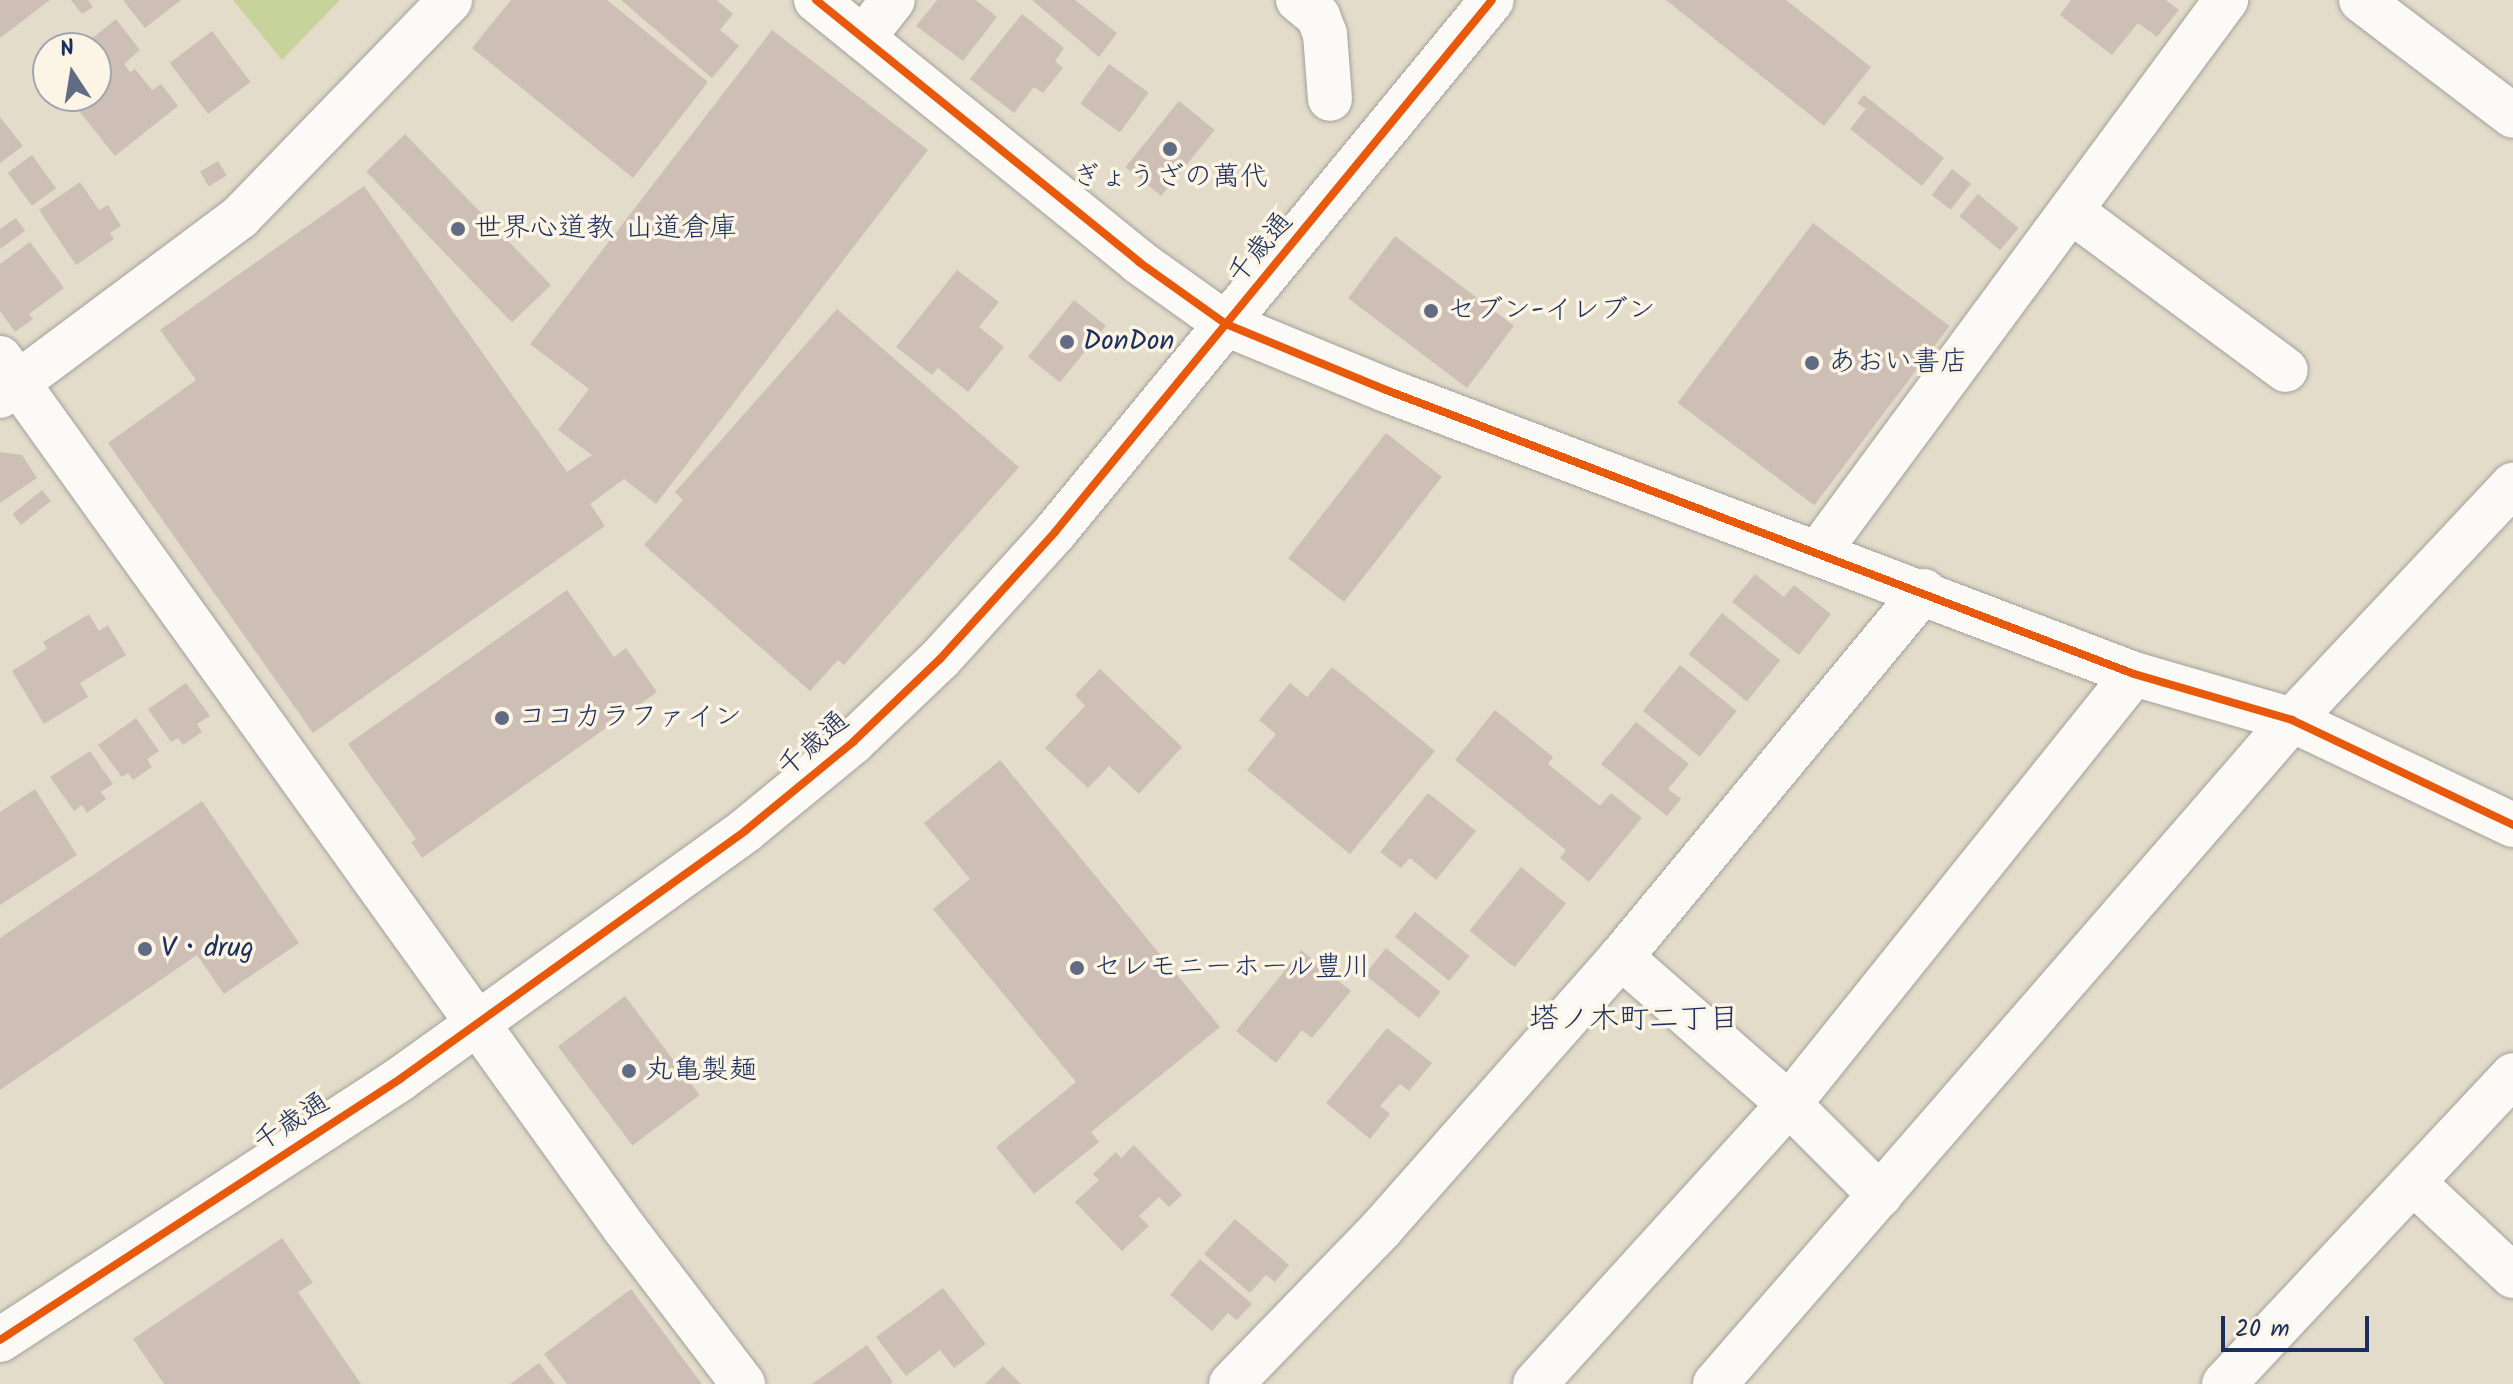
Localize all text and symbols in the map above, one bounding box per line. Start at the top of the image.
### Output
text: N [57,31,78,69]
north arrow [32,32,112,112]
marker: ぎょうざの萬代 [1161,140,1179,158]
place label: ぎょうざの萬代 [1072,161,1268,195]
street label: 千歳通 [1221,206,1301,292]
place label: 世界心道教 山道倉庫 [474,212,737,246]
marker: 世界心道教 山道倉庫 [449,220,467,238]
place label: セブン-イレブン [1447,294,1656,328]
marker: セブン-イレブン [1422,302,1440,320]
place label: DonDon [1083,325,1174,359]
marker: DonDon [1058,333,1076,351]
place label: あおい書店 [1828,346,1968,380]
marker: あおい書店 [1803,354,1821,372]
place label: ココカラファイン [518,701,742,735]
street label: 千歳通 [771,705,857,785]
marker: ココカラファイン [493,709,511,727]
place label: V・drug [161,932,254,966]
marker: V・drug [136,940,154,958]
place label: セレモニーホール豊川 [1093,951,1372,985]
marker: セレモニーホール豊川 [1068,959,1086,977]
district label: 塔ノ木町二丁目 [1529,1002,1739,1038]
place label: 丸亀製麺 [645,1054,757,1088]
marker: 丸亀製麺 [620,1062,638,1080]
street label: 千歳通 [248,1086,336,1160]
scale bar [2225,1300,2373,1350]
text: 20 m [2235,1310,2290,1349]

